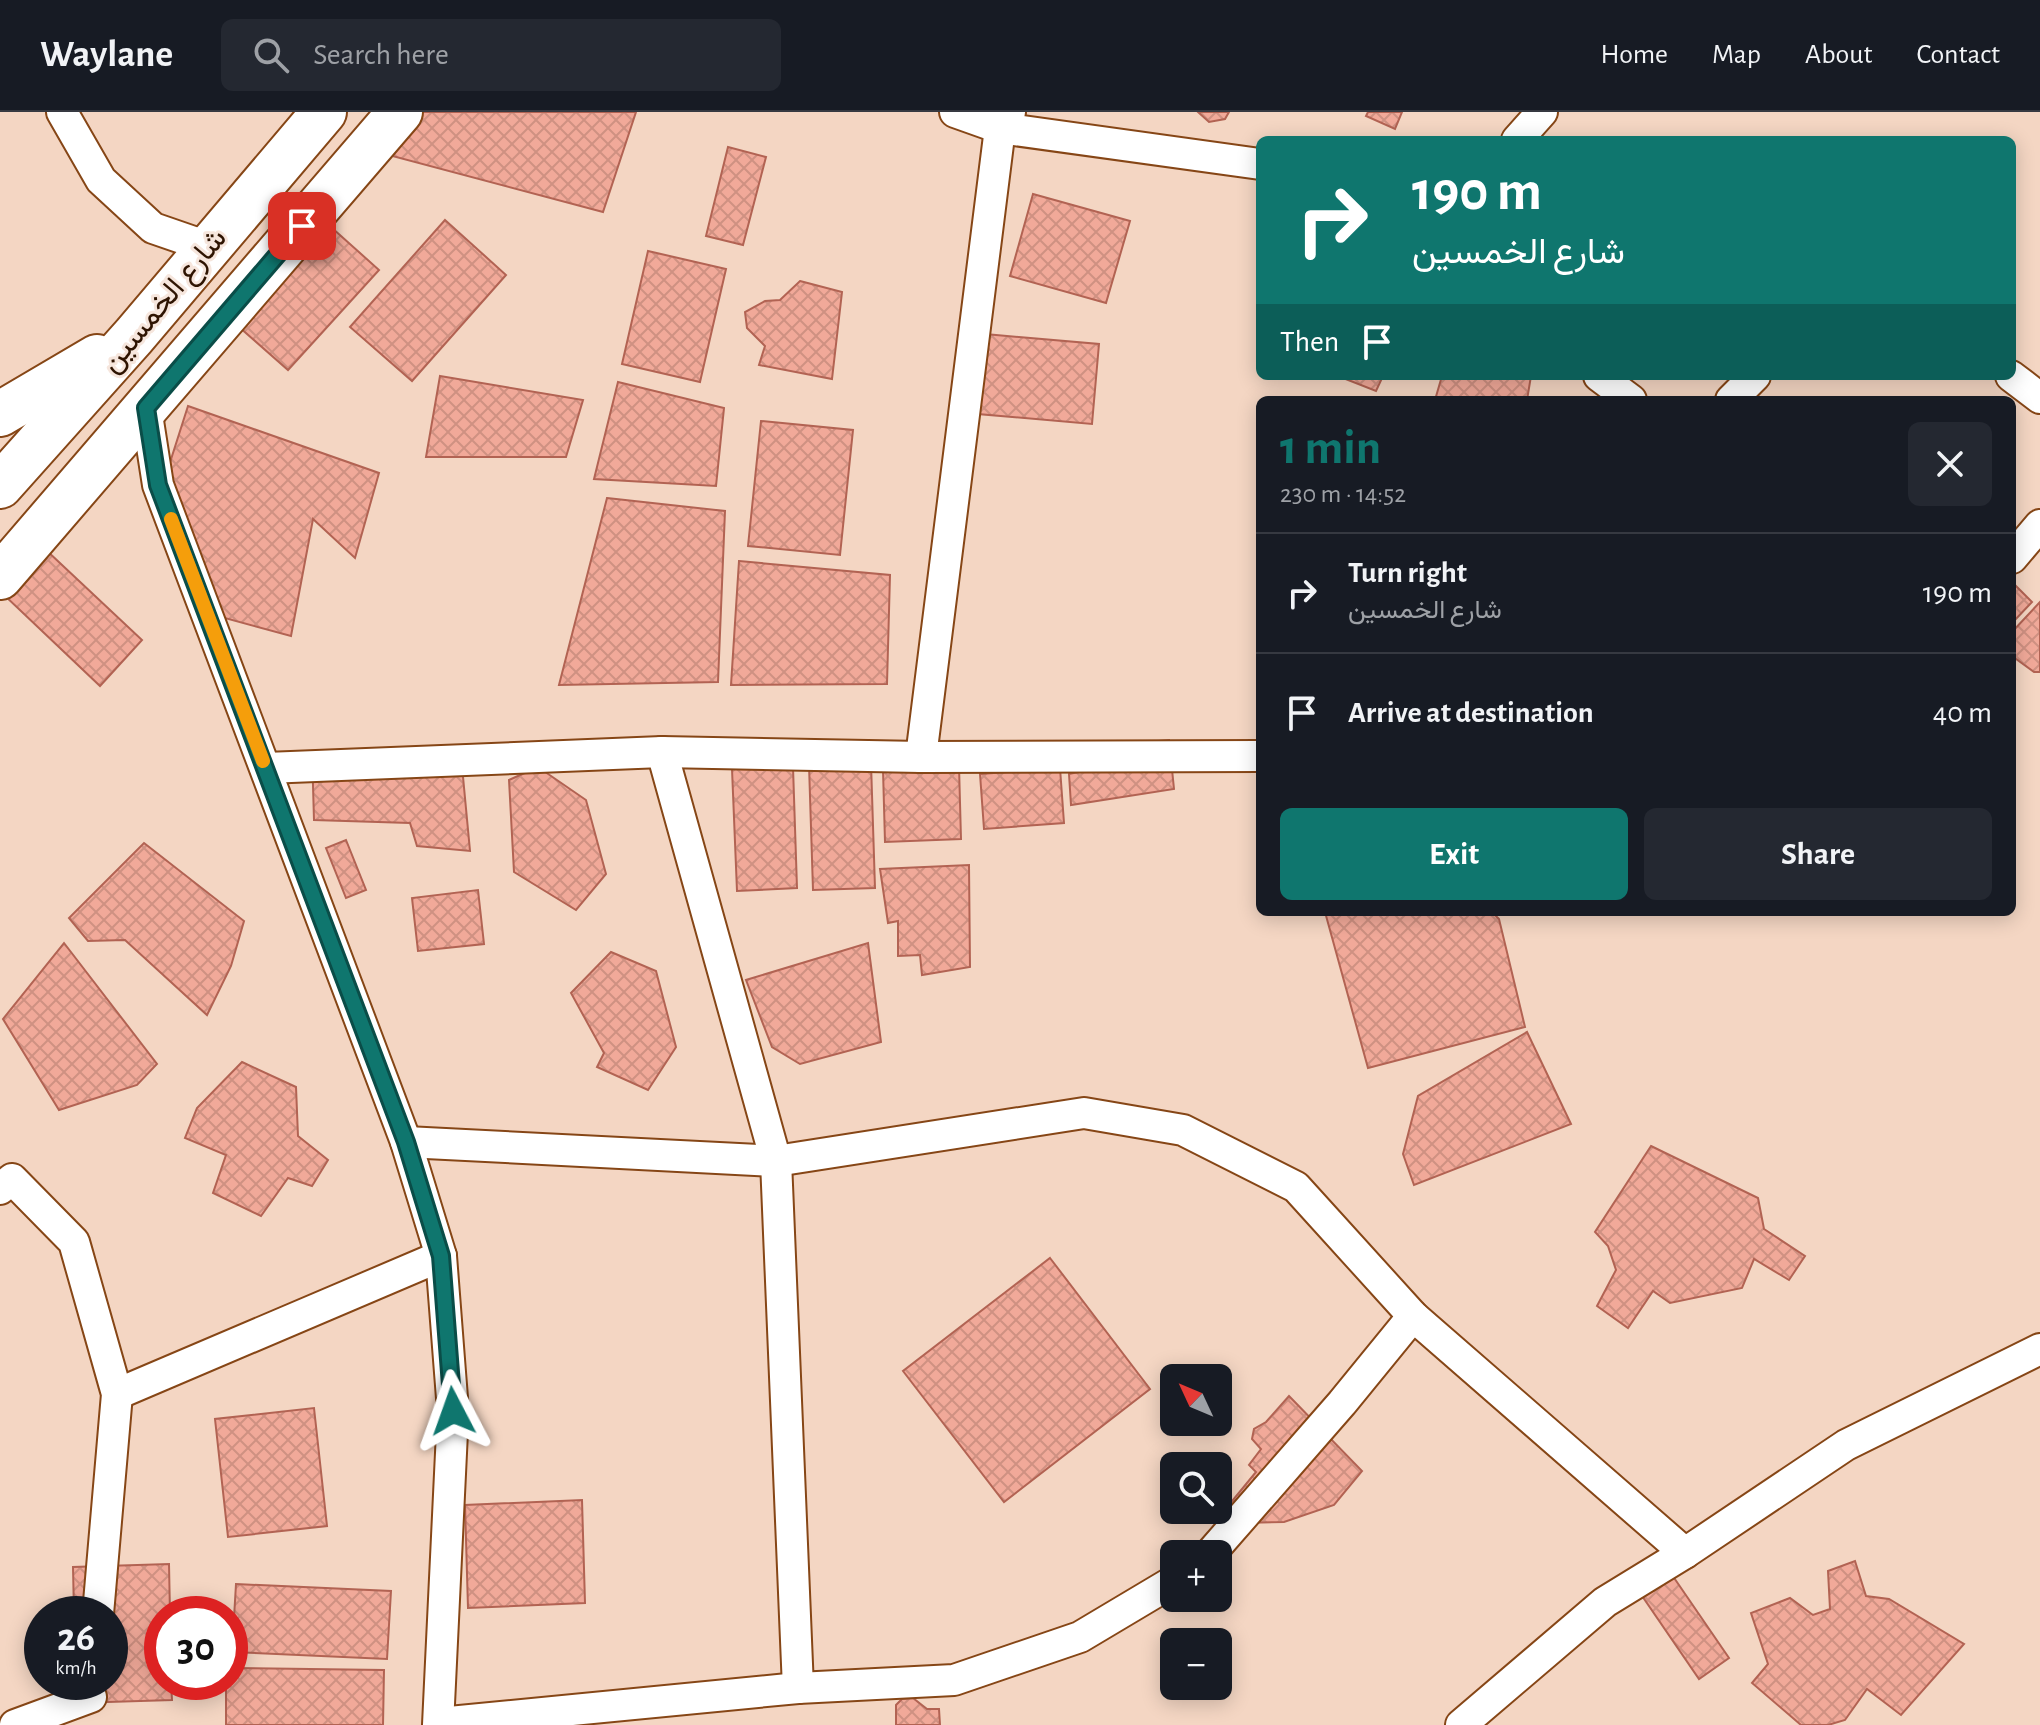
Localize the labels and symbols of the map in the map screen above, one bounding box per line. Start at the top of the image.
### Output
pin [268,192,336,260]
street label: شارع الخمسين [95,223,235,381]
north arrow [1160,1364,1232,1436]
position arrow [411,1369,495,1453]
speed limit sign: 30 [144,1596,248,1700]

